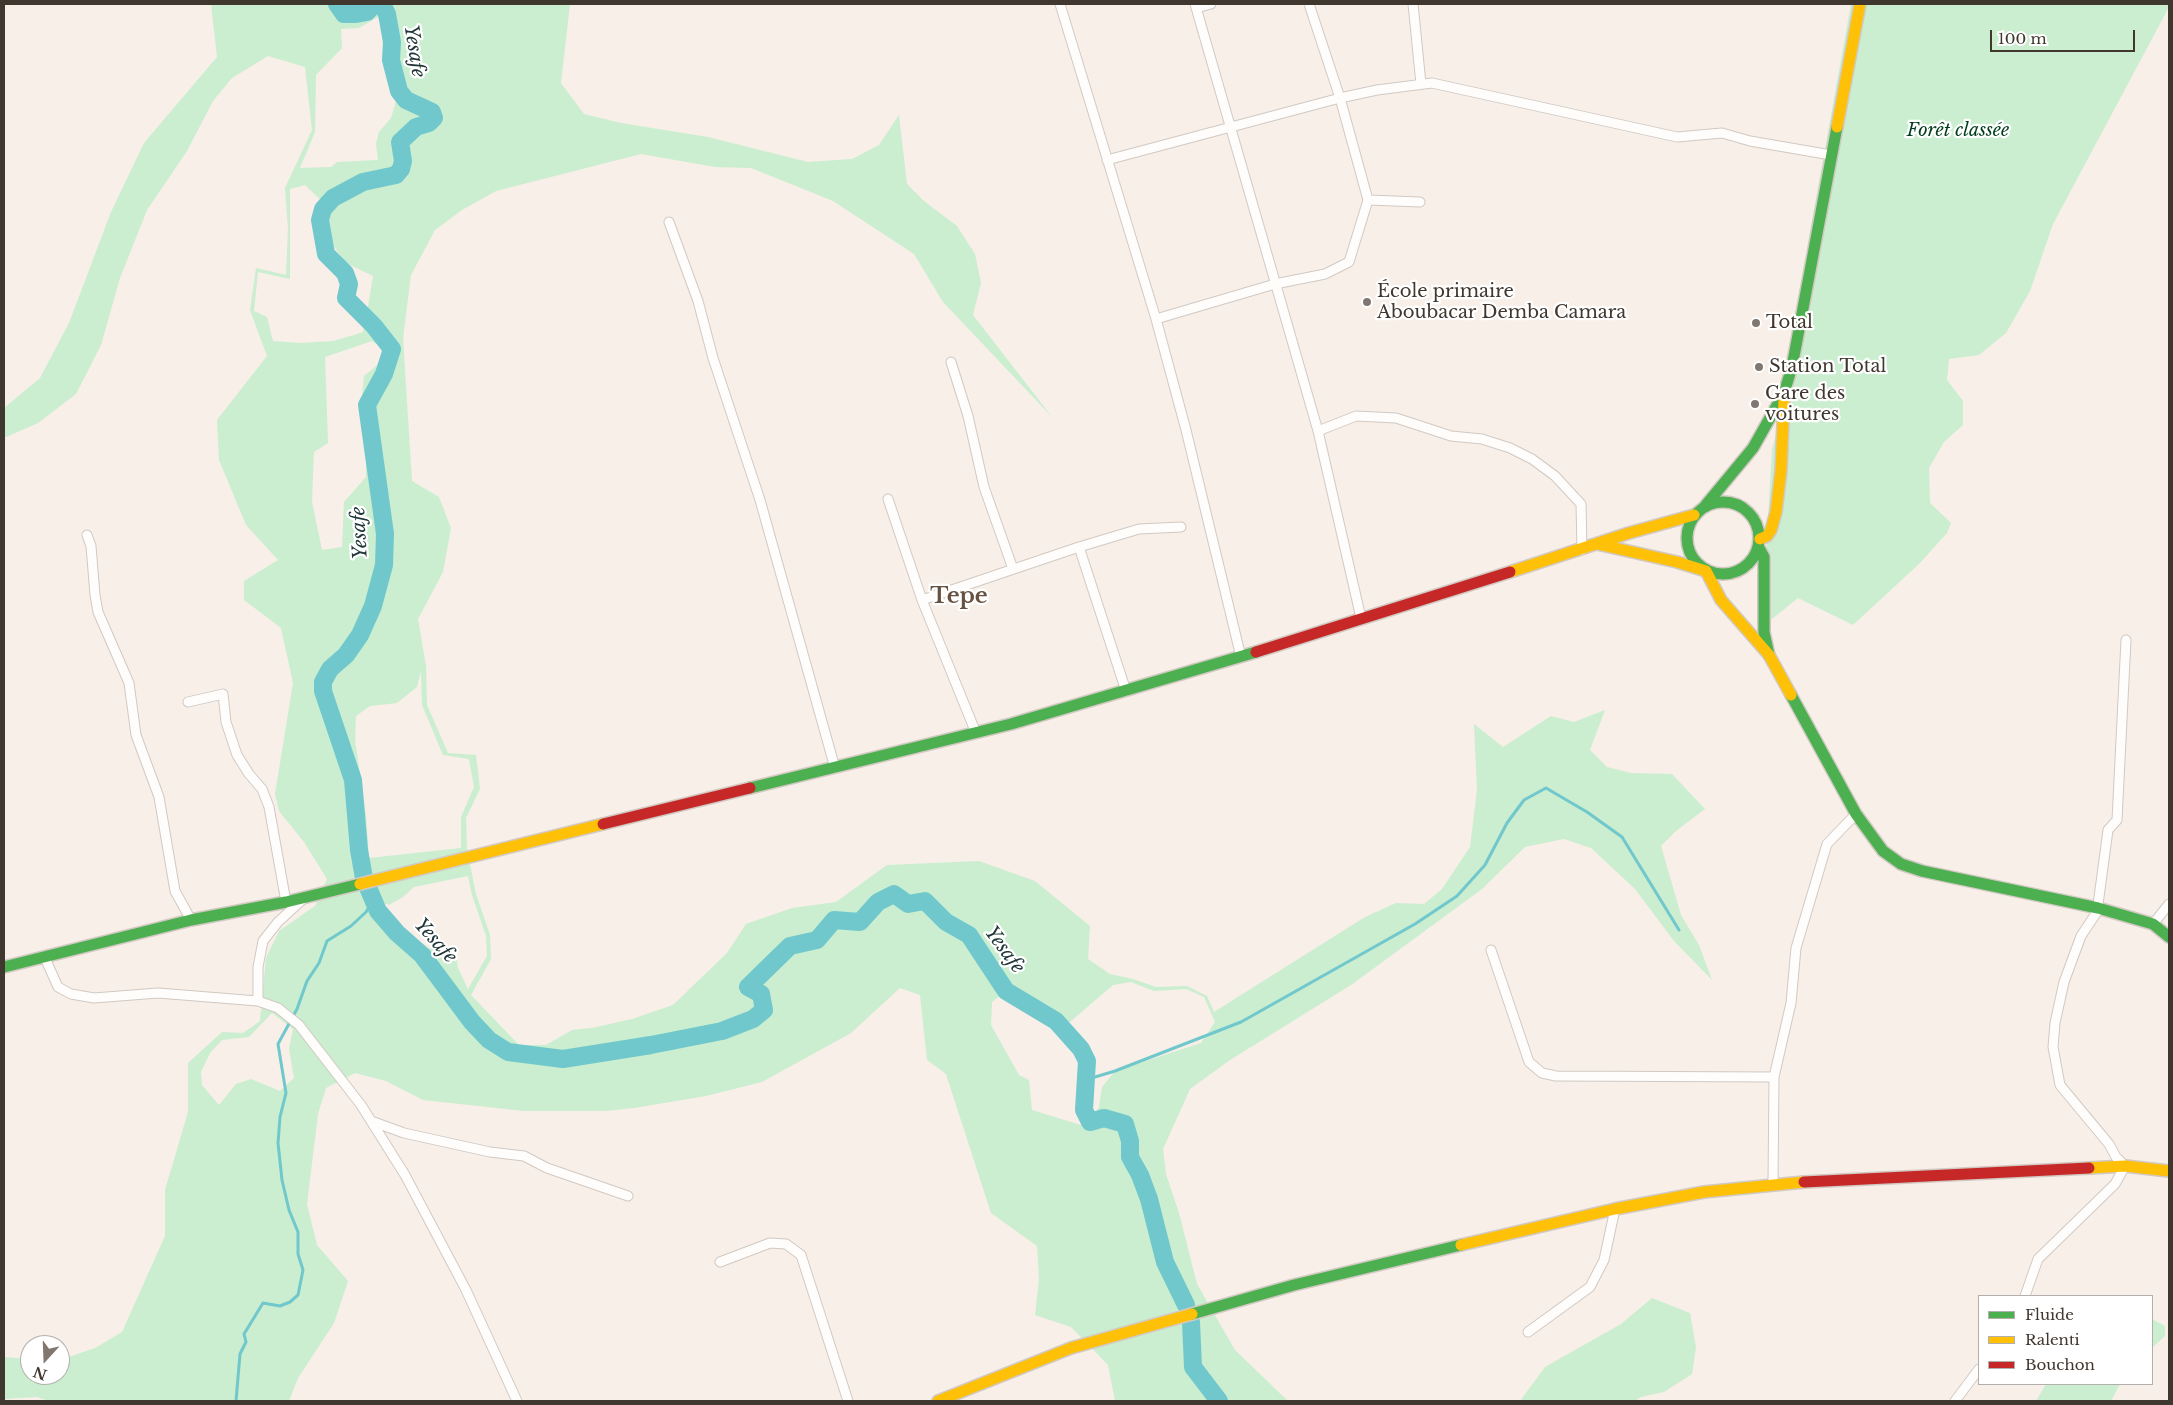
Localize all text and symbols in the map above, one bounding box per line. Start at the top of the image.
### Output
scale bar [1993,20,2138,52]
water label: Yesafe [399,23,429,79]
text: 100 m [1998,29,2047,48]
park label: Forêt classée [1907,120,2009,142]
place label: École primaire Aboubacar Demba Camara [1377,281,1626,324]
marker: École primaire Aboubacar Demba Camara [1361,296,1373,308]
place label: Total [1766,312,1813,334]
marker: Total [1750,317,1762,329]
place label: Station Total [1769,356,1886,378]
marker: Station Total [1753,361,1765,373]
place label: Gare des voitures [1765,383,1845,426]
marker: Gare des voitures [1749,398,1761,410]
water label: Yesafe [347,506,373,560]
district label: Tepe [930,584,988,610]
water label: Yesafe [409,914,461,968]
water label: Yesafe [979,922,1029,978]
legend [1978,1295,2153,1385]
text: Fluide [2025,1305,2074,1324]
text: Ralenti [2025,1330,2080,1349]
north arrow [20,1335,70,1385]
text: Bouchon [2025,1355,2095,1374]
text: N [31,1362,49,1384]

